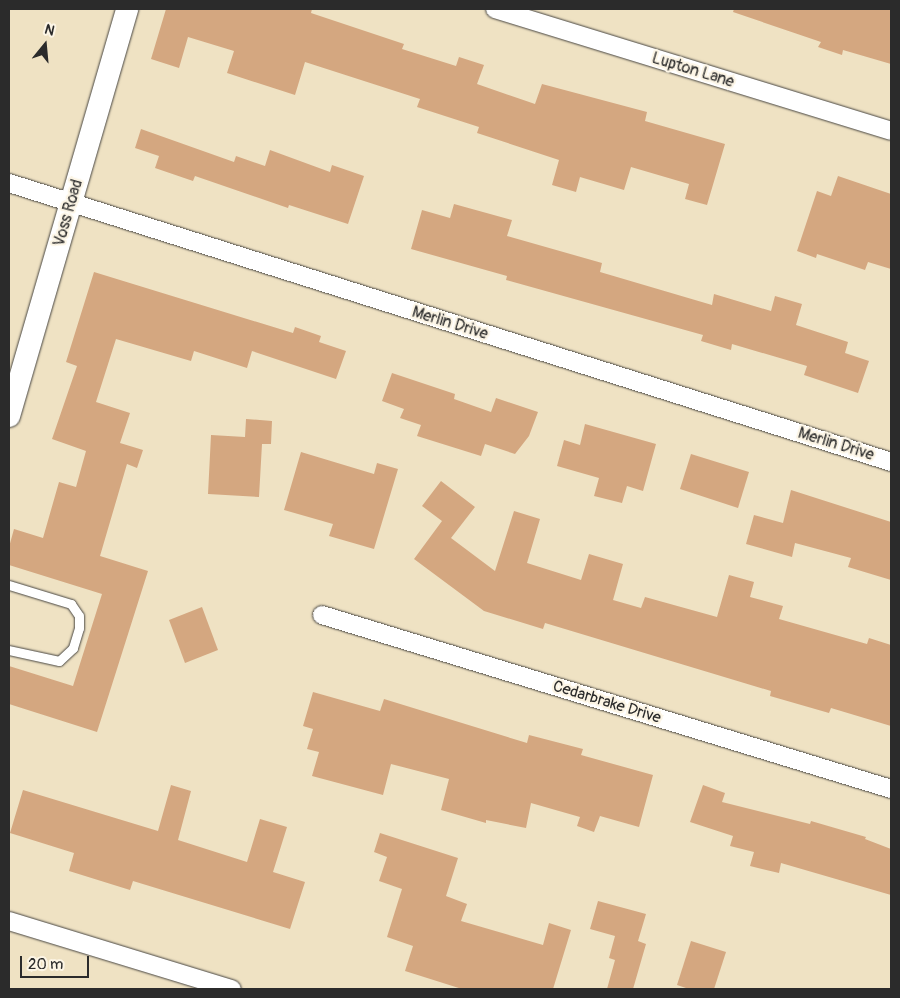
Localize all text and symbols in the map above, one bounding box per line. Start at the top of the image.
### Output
north arrow [20,20,70,70]
text: N [43,21,57,40]
street label: Lupton Lane [650,48,736,92]
street label: Voss Road [49,177,87,249]
street label: Merlin Drive [410,302,490,344]
street label: Merlin Drive [796,423,876,465]
street label: Cedarbrake Drive [551,676,663,728]
scale bar [22,946,91,978]
text: 20 m [28,955,63,974]

